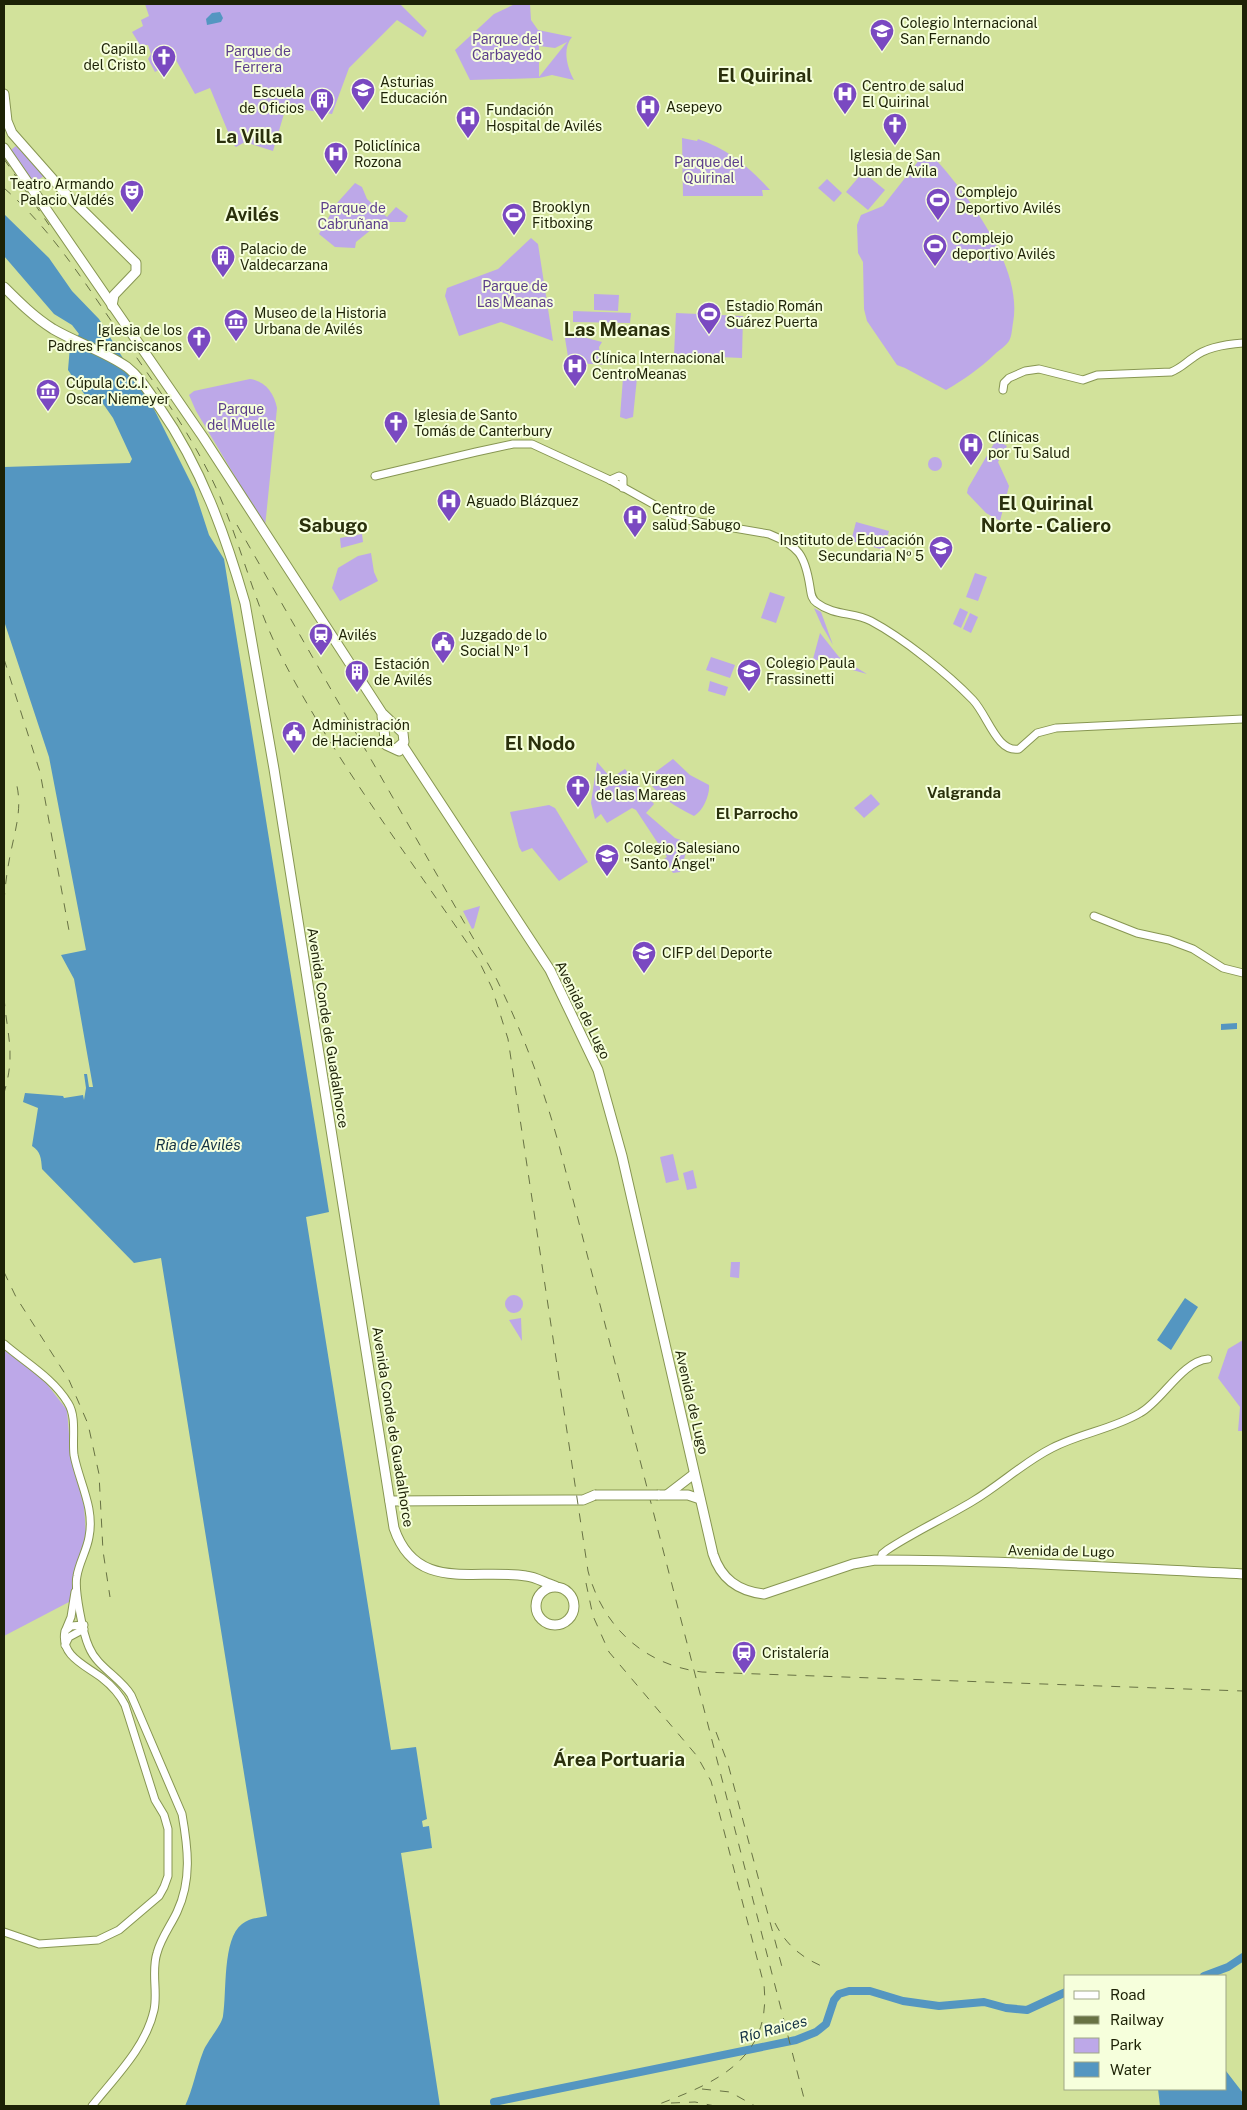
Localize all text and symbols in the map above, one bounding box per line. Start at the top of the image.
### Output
place label: Colegio Internacional San Fernando [900,15,1038,47]
school or university icon: Colegio Internacional San Fernando [869,18,895,52]
park label: Parque del Carbayedo [472,31,542,63]
place label: Capilla del Cristo [83,41,146,73]
park label: Parque de Ferrera [225,43,291,75]
church icon: Capilla del Cristo [151,44,177,78]
district label: El Quirinal [718,64,812,86]
place label: Asturias Educación [380,74,447,106]
school or university icon: Asturias Educación [350,77,376,111]
place label: Centro de salud El Quirinal [862,78,964,110]
hospital icon: Centro de salud El Quirinal [832,81,858,115]
place label: Escuela de Oficios [239,84,304,116]
building icon: Escuela de Oficios [309,87,335,121]
hospital icon: Asepeyo [635,94,661,128]
place label: Asepeyo [666,99,722,115]
place label: Fundación Hospital de Avilés [486,102,602,134]
hospital icon: Fundación Hospital de Avilés [455,105,481,139]
church icon: Iglesia de San Juan de Ávila [882,112,908,146]
district label: La Villa [216,125,282,147]
place label: Policlínica Rozona [354,138,420,170]
hospital icon: Policlínica Rozona [323,141,349,175]
place label: Iglesia de San Juan de Ávila [850,147,940,179]
park label: Parque del Quirinal [674,154,744,186]
place label: Teatro Armando Palacio Valdés [10,176,114,208]
theatre icon: Teatro Armando Palacio Valdés [119,179,145,213]
place label: Complejo Deportivo Avilés [956,184,1061,216]
sports icon: Complejo Deportivo Avilés [925,187,951,221]
place label: Brooklyn Fitboxing [532,199,594,231]
park label: Parque de Cabruñana [318,200,388,232]
sports icon: Brooklyn Fitboxing [501,202,527,236]
district label: Avilés [225,203,279,225]
place label: Complejo deportivo Avilés [952,230,1055,262]
sports icon: Complejo deportivo Avilés [922,233,948,267]
place label: Palacio de Valdecarzana [240,241,328,273]
building icon: Palacio de Valdecarzana [210,244,236,278]
park label: Parque de Las Meanas [477,278,553,310]
place label: Estadio Román Suárez Puerta [726,298,823,330]
sports icon: Estadio Román Suárez Puerta [696,301,722,335]
place label: Museo de la Historia Urbana de Avilés [254,305,386,337]
museum icon: Museo de la Historia Urbana de Avilés [223,308,249,342]
district label: Las Meanas [564,318,670,340]
place label: Iglesia de los Padres Franciscanos [48,322,182,354]
church icon: Iglesia de los Padres Franciscanos [186,325,212,359]
place label: Clínica Internacional CentroMeanas [592,350,725,382]
hospital icon: Clínica Internacional CentroMeanas [562,353,588,387]
place label: Cúpula C.C.I. Oscar Niemeyer [66,375,170,407]
museum icon: Cúpula C.C.I. Oscar Niemeyer [35,378,61,412]
park label: Parque del Muelle [207,401,275,433]
place label: Iglesia de Santo Tomás de Canterbury [414,407,553,439]
church icon: Iglesia de Santo Tomás de Canterbury [383,410,409,444]
place label: Clínicas por Tu Salud [988,429,1070,461]
hospital icon: Clínicas por Tu Salud [958,432,984,466]
hospital icon: Aguado Blázquez [436,488,462,522]
district label: El Quirinal Norte - Caliero [981,492,1111,536]
place label: Aguado Blázquez [466,493,579,509]
place label: Centro de salud Sabugo [652,501,741,533]
hospital icon: Centro de salud Sabugo [622,504,648,538]
district label: Sabugo [298,514,368,536]
place label: Instituto de Educación Secundaria Nº 5 [779,532,924,564]
school or university icon: Instituto de Educación Secundaria Nº 5 [928,535,954,569]
station icon: Avilés [308,622,334,656]
place label: Avilés [338,627,377,643]
place label: Juzgado de lo Social Nº 1 [460,627,547,659]
public building icon: Juzgado de lo Social Nº 1 [430,630,456,664]
place label: Colegio Paula Frassinetti [766,655,855,687]
place label: Estación de Avilés [374,656,432,688]
school or university icon: Colegio Paula Frassinetti [736,658,762,692]
building icon: Estación de Avilés [344,659,370,693]
place label: Administración de Hacienda [312,717,410,749]
public building icon: Administración de Hacienda [281,720,307,754]
district label: El Nodo [505,732,575,754]
place label: Iglesia Virgen de las Mareas [596,771,686,803]
church icon: Iglesia Virgen de las Mareas [565,774,591,808]
district label: Valgranda [927,784,1001,801]
district label: El Parrocho [716,805,799,822]
place label: Colegio Salesiano "Santo Ángel" [624,840,740,872]
school or university icon: Colegio Salesiano "Santo Ángel" [594,843,620,877]
street label: Avenida Conde de Guadalhorce [304,927,352,1129]
school or university icon: CIFP del Deporte [631,940,657,974]
place label: CIFP del Deporte [662,945,772,961]
street label: Avenida de Lugo [552,958,614,1062]
water label: Ría de Avilés [155,1136,241,1153]
street label: Avenida Conde de Guadalhorce [369,1326,417,1528]
street label: Avenida de Lugo [672,1348,712,1456]
street label: Avenida de Lugo [1007,1542,1115,1560]
station icon: Cristalería [731,1640,757,1674]
place label: Cristalería [762,1645,829,1661]
district label: Área Portuaria [553,1748,685,1770]
legend [1064,1975,1227,2090]
text: Road [1110,1986,1146,2003]
text: Railway [1110,2011,1164,2028]
water label: Río Raices [737,2012,809,2046]
text: Park [1110,2036,1142,2053]
text: Water [1110,2061,1152,2078]

